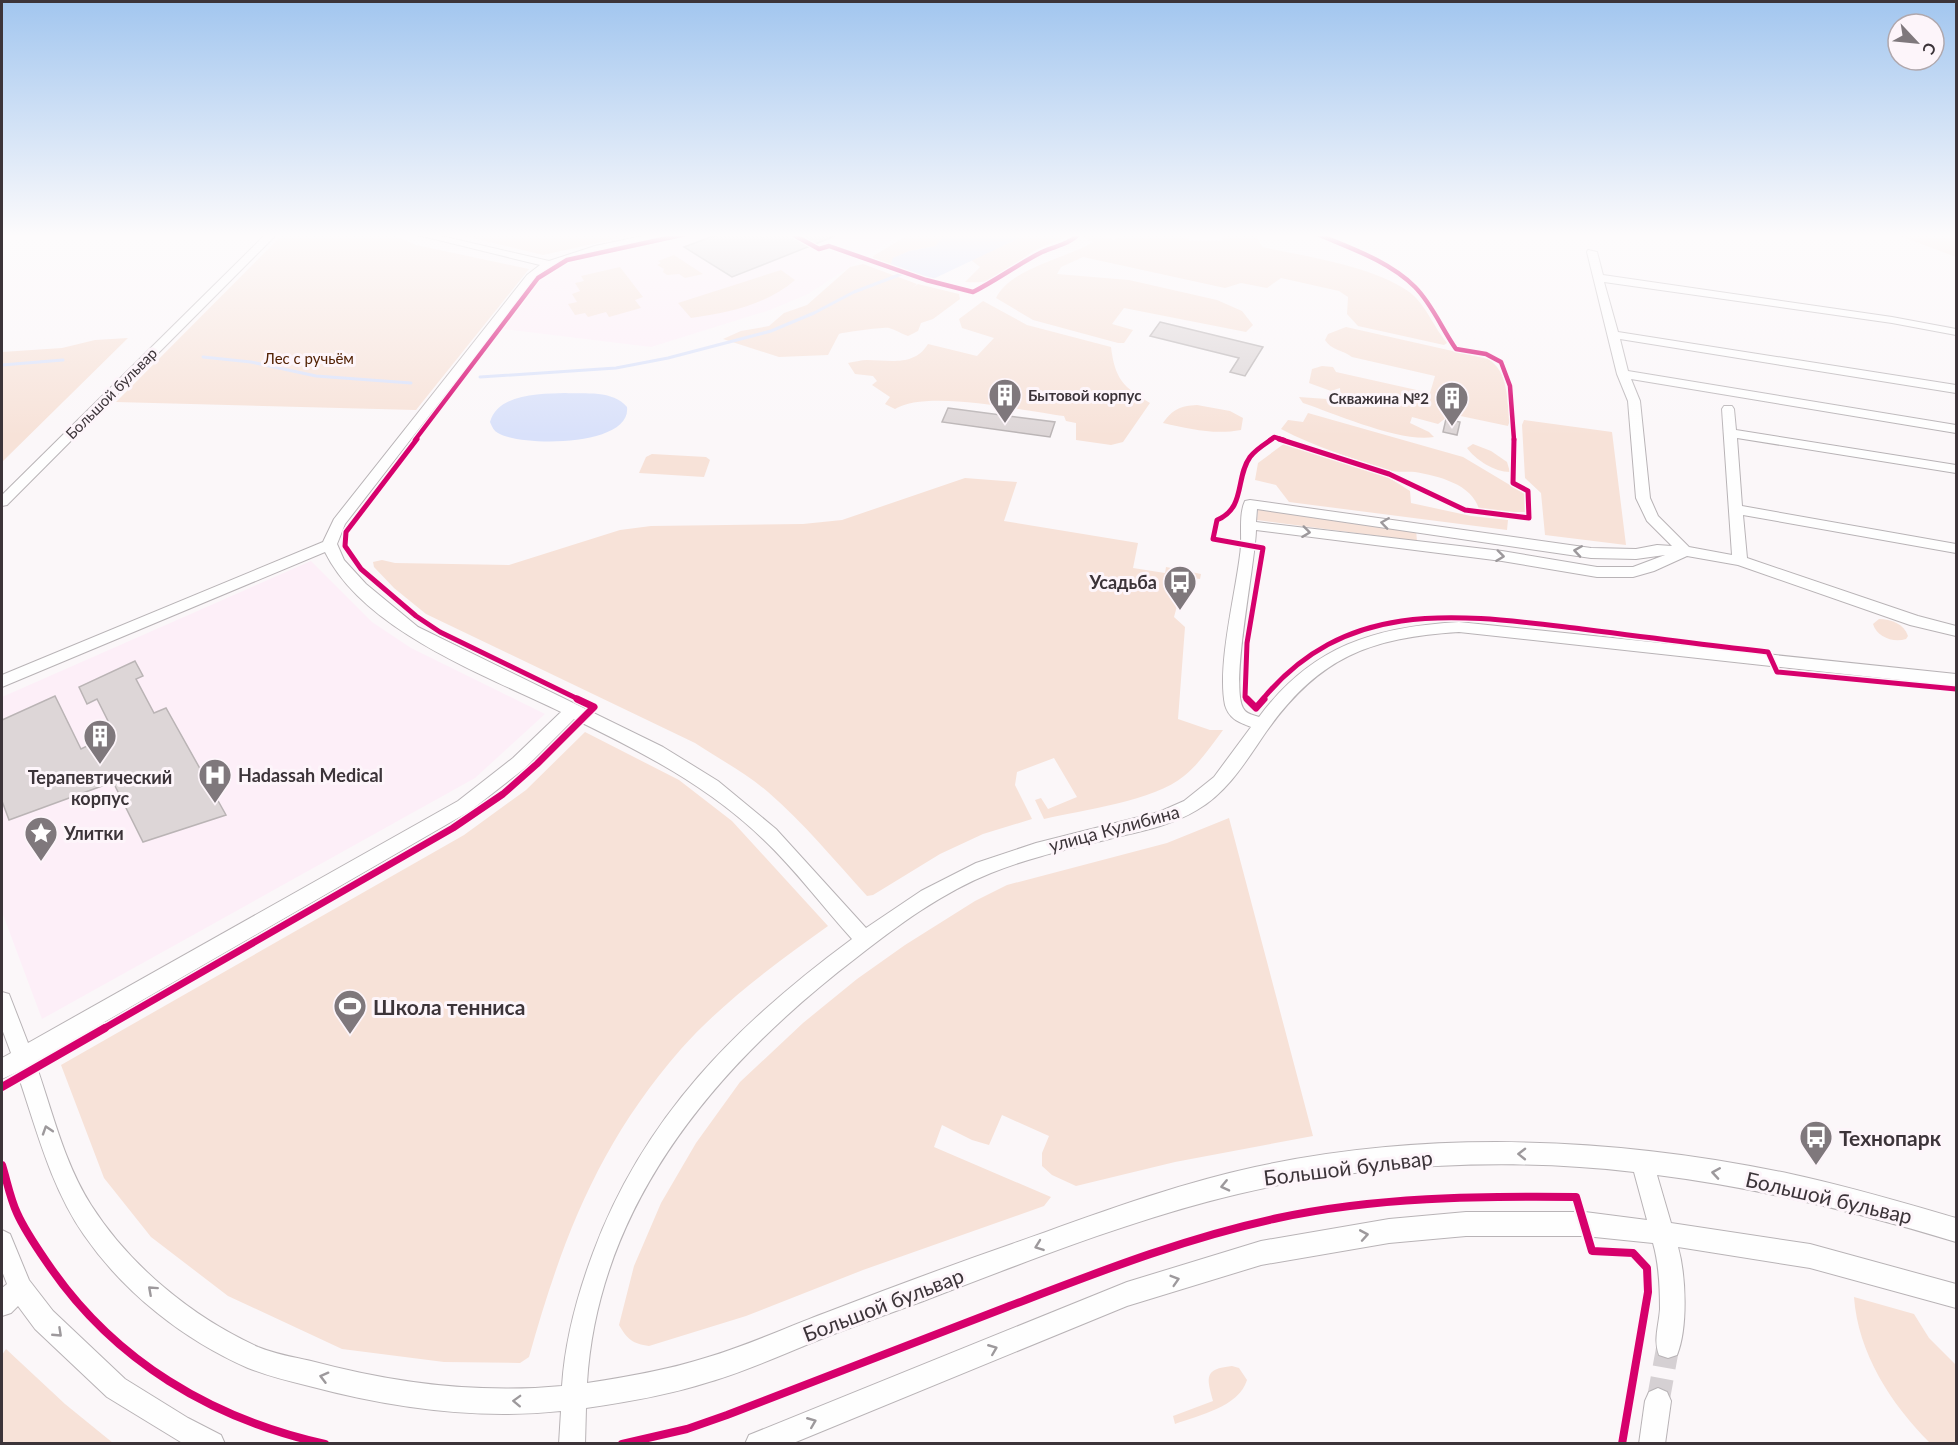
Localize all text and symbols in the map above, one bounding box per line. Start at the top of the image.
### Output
north arrow [1886,12,1946,72]
text: С [1919,40,1941,58]
street label: Большой бульвар [62,344,160,442]
park label: Лес с ручьём [263,349,354,367]
building icon: Бытовой корпус [987,377,1023,424]
building icon: Скважина №2 [1434,380,1470,427]
place label: Бытовой корпус [1028,386,1142,404]
place label: Скважина №2 [1329,389,1429,407]
one-way arrow [1380,517,1390,529]
one-way arrow [1302,526,1311,538]
one-way arrow [1573,545,1583,558]
one-way arrow [1495,550,1504,562]
bus stop icon: Усадьба [1162,564,1198,611]
place label: Усадьба [1088,571,1157,593]
building icon: Терапевтический корпус [82,718,118,765]
hospital icon: Hadassah Medical [197,757,233,804]
place label: Hadassah Medical [238,764,383,786]
place label: Терапевтический корпус [28,766,172,809]
street label: улица Кулибина [1046,800,1182,856]
place icon: Улитки [23,815,59,862]
place label: Улитки [63,822,124,844]
sports icon: Школа тенниса [332,988,368,1035]
place label: Школа тенниса [373,994,525,1019]
bus stop icon: Технопарк [1798,1119,1834,1166]
one-way arrow [42,1125,55,1136]
place label: Технопарк [1839,1125,1942,1150]
street label: Большой бульвар [1262,1144,1434,1190]
one-way arrow [1518,1147,1527,1160]
street label: Большой бульвар [1743,1166,1915,1228]
one-way arrow [1711,1167,1721,1180]
one-way arrow [1220,1179,1230,1192]
one-way arrow [1360,1230,1369,1242]
one-way arrow [1034,1239,1045,1251]
street label: Большой бульвар [799,1262,967,1346]
one-way arrow [1169,1274,1180,1287]
one-way arrow [149,1286,159,1297]
one-way arrow [51,1326,61,1337]
one-way arrow [986,1344,997,1356]
one-way arrow [319,1372,329,1385]
one-way arrow [512,1395,521,1407]
one-way arrow [806,1417,817,1429]

